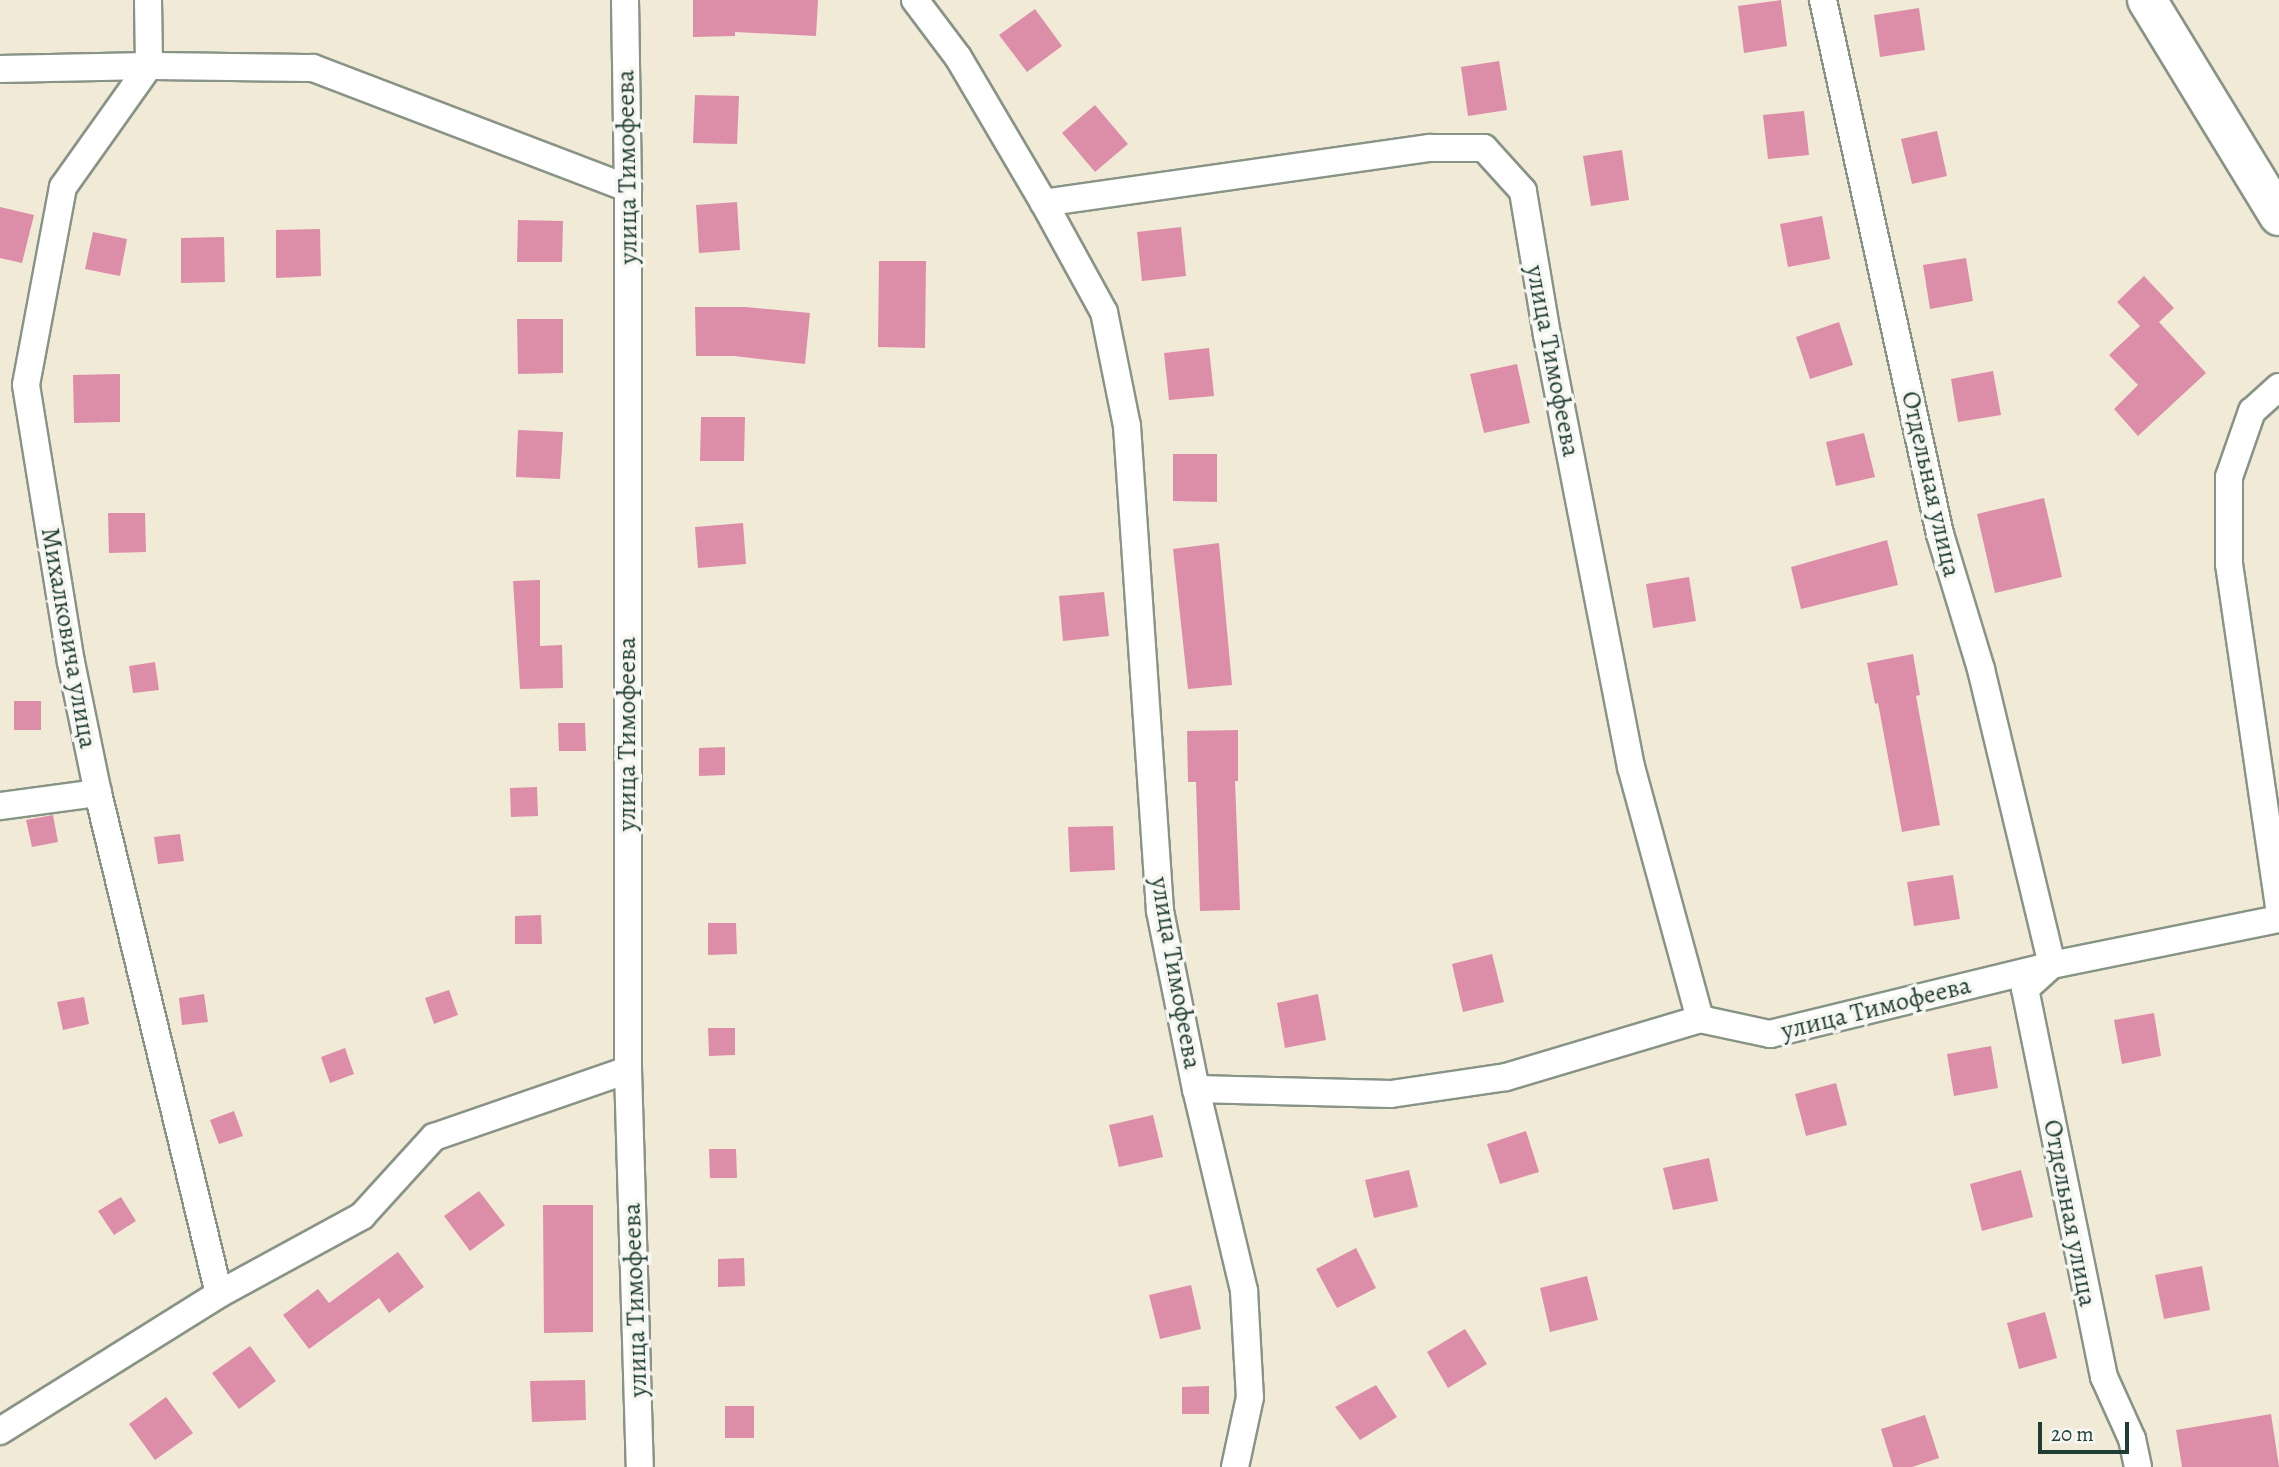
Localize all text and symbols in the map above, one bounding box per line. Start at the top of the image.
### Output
street label: улица Тимофеева [610,69,644,265]
street label: улица Тимофеева [1519,263,1587,459]
street label: Отдельная улица [1894,388,1968,580]
street label: Михалковича улица [34,525,104,751]
street label: улица Тимофеева [611,637,643,831]
street label: улица Тимофеева [1144,874,1208,1072]
street label: улица Тимофеева [1778,969,1974,1047]
street label: Отдельная улица [2037,1117,2103,1309]
street label: улица Тимофеева [616,1202,654,1398]
scale bar [2041,1408,2132,1452]
text: 20 m [2051,1420,2094,1448]

